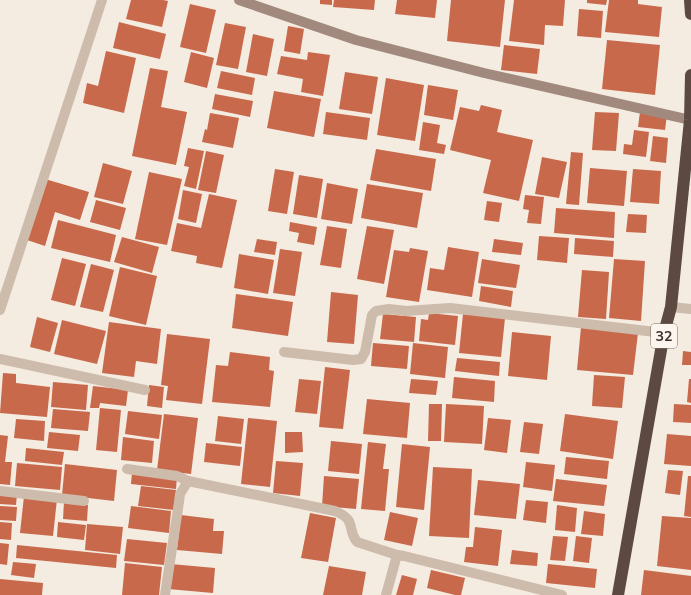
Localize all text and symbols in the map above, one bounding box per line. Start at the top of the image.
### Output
road number: 32 [651,324,677,348]

